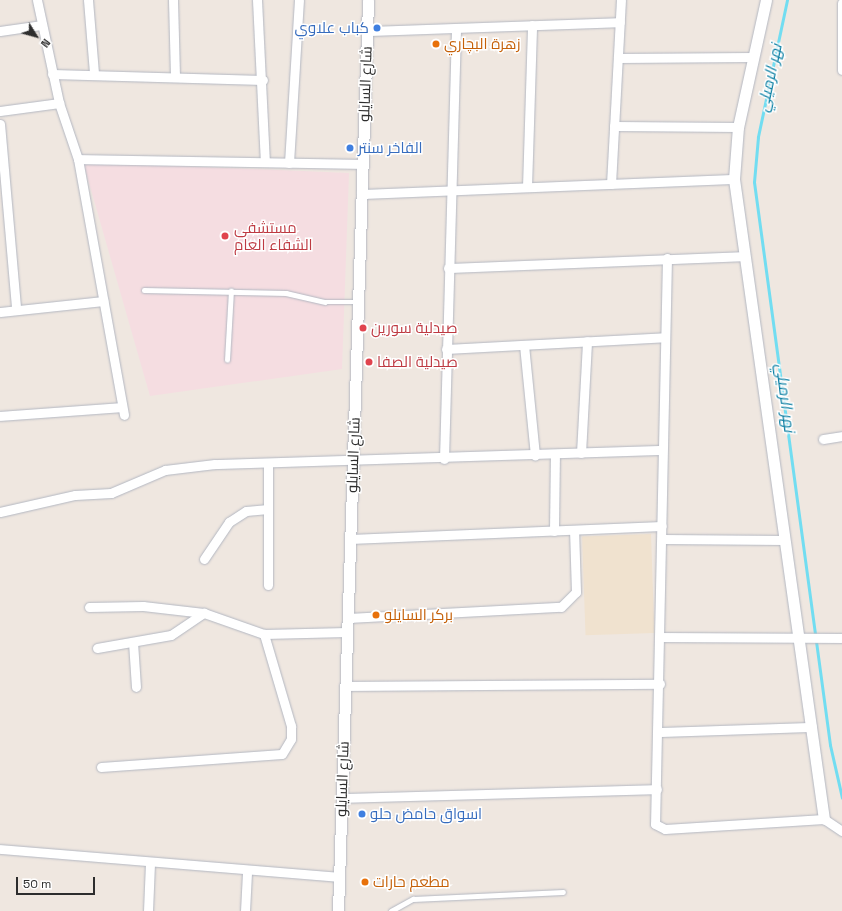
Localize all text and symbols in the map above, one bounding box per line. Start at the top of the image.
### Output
north arrow [16,16,56,56]
place label: كباب علاوي [295,19,369,37]
marker: كباب علاوي [372,23,382,33]
place label: زهرة البچاري [444,35,520,53]
text: N [38,36,53,50]
marker: زهرة البچاري [431,39,441,49]
water label: نهر الرميلي [753,42,787,114]
street label: شارع السايلو [355,46,375,122]
place label: الفاخر سنتر [358,139,423,157]
marker: الفاخر سنتر [345,143,355,153]
place label: مستشفى الشفاء العام [234,218,313,253]
marker: مستشفى الشفاء العام [219,230,231,242]
place label: صيدلية سورين [371,319,458,337]
marker: صيدلية سورين [358,323,368,333]
place label: صيدلية الصفا [377,353,458,371]
marker: صيدلية الصفا [364,357,374,367]
water label: نهر الرميلي [771,363,799,433]
street label: شارع السايلو [343,417,363,493]
place label: بركر السايلو [384,606,453,624]
marker: بركر السايلو [371,610,381,620]
street label: شارع السايلو [332,741,352,817]
place label: اسواق حامض حلو [370,805,482,823]
marker: اسواق حامض حلو [357,809,367,819]
scale bar [18,869,97,895]
place label: مطعم حارات [373,873,450,891]
text: 50 m [23,876,51,892]
marker: مطعم حارات [360,877,370,887]

